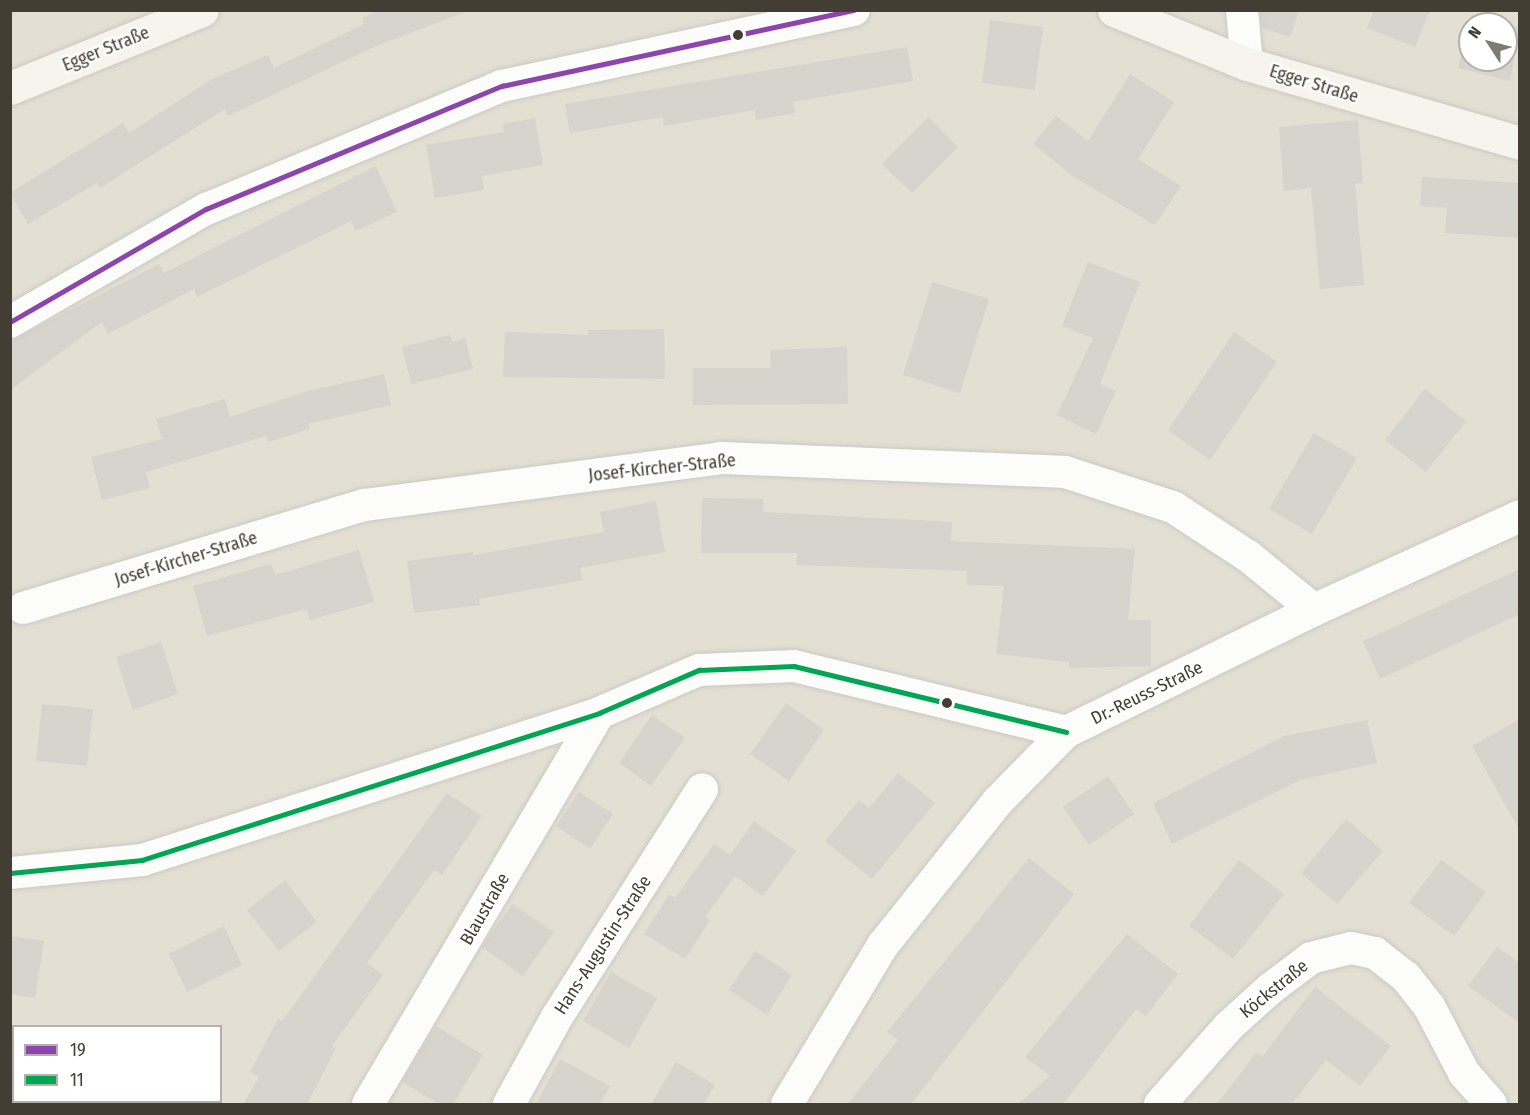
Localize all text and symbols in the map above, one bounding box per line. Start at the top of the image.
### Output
north arrow [1458,12,1518,72]
street label: Egger Straße [59,22,153,76]
text: N [1464,23,1485,42]
unlabelled marker [732,29,744,41]
street label: Egger Straße [1267,60,1361,108]
street label: Josef-Kircher-Straße [587,450,737,486]
street label: Josef-Kircher-Straße [112,527,260,591]
street label: Dr.-Reuss-Straße [1088,657,1206,729]
unlabelled marker [941,697,953,709]
street label: Blaustraße [456,869,514,949]
street label: Hans-Augustin-Straße [550,872,656,1018]
street label: Köckstraße [1236,955,1312,1023]
legend [12,1025,222,1103]
text: 19 [70,1039,86,1061]
text: 11 [70,1069,84,1091]

